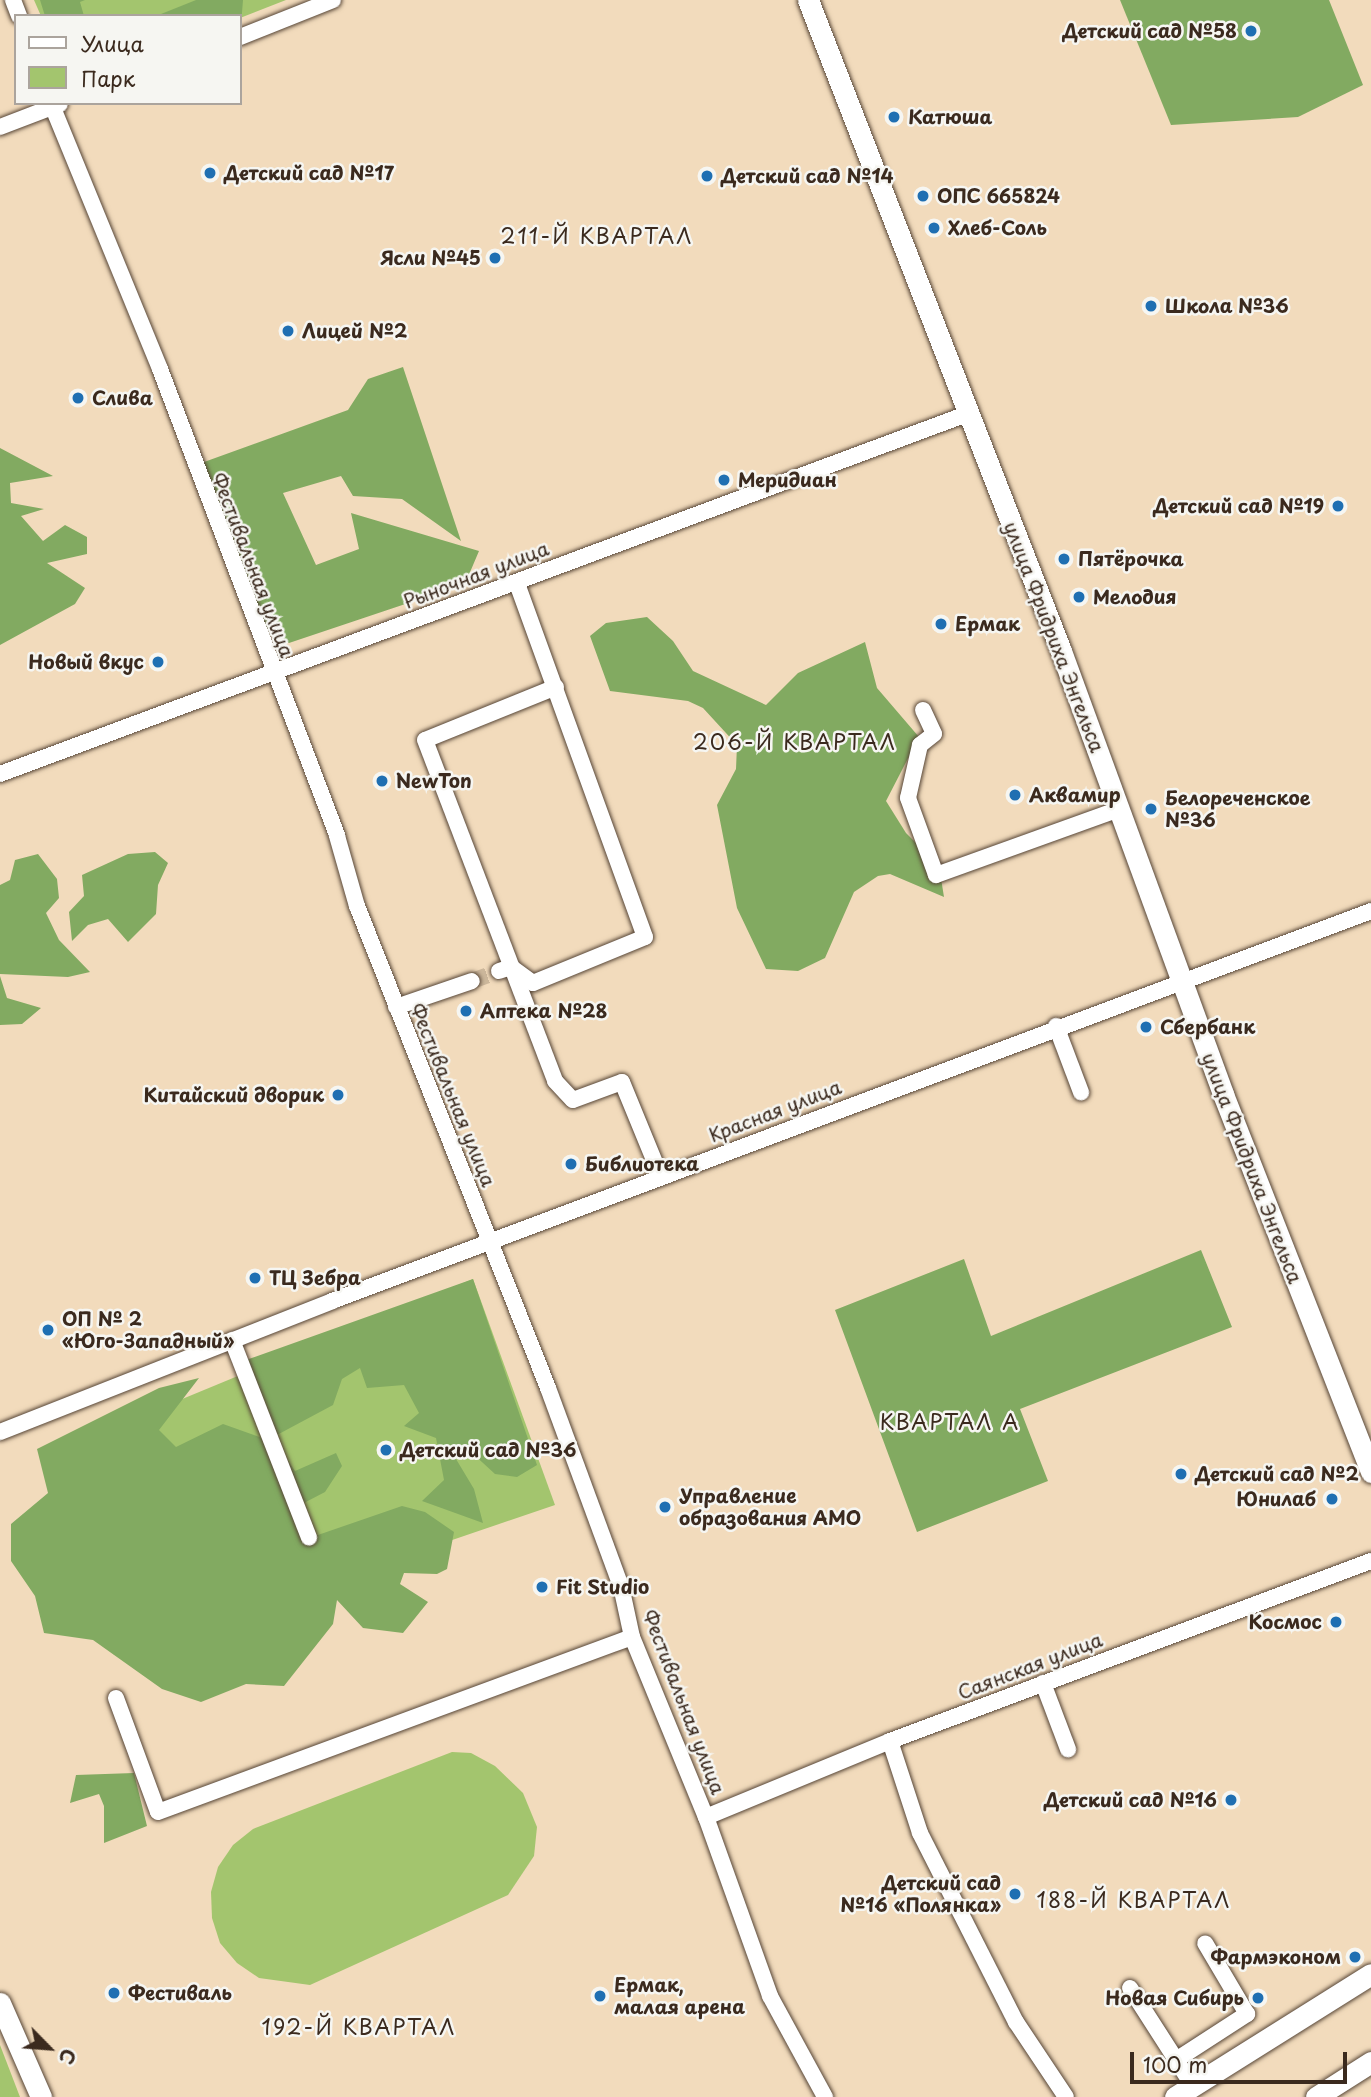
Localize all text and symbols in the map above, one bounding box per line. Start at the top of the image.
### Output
legend [14,14,242,105]
place label: Детский сад №58 [1062,20,1237,42]
marker: Детский сад №58 [1243,23,1259,39]
text: Улица [81,27,144,59]
text: Парк [81,62,135,94]
place label: Катюша [908,106,992,128]
marker: Катюша [886,109,902,125]
place label: Детский сад №17 [224,162,395,184]
marker: Детский сад №17 [202,165,218,181]
place label: Детский сад №14 [721,165,894,187]
marker: Детский сад №14 [699,168,715,184]
place label: ОПС 665824 [937,185,1059,207]
marker: ОПС 665824 [915,188,931,204]
place label: Хлеб-Соль [948,217,1047,239]
marker: Хлеб-Соль [926,220,942,236]
district label: 211-Й КВАРТАЛ [502,222,692,248]
place label: Ясли №45 [379,247,481,269]
marker: Ясли №45 [487,250,503,266]
place label: Школа №36 [1165,295,1289,317]
marker: Школа №36 [1143,298,1159,314]
place label: Лицей №2 [302,320,407,342]
marker: Лицей №2 [280,323,296,339]
place label: Слива [92,387,153,409]
marker: Слива [70,390,86,406]
street label: Фестивальная улица [207,469,299,661]
place label: Меридиан [738,469,837,491]
marker: Меридиан [716,472,732,488]
place label: Детский сад №19 [1152,495,1324,517]
marker: Детский сад №19 [1330,498,1346,514]
street label: улица Фридриха Энгельса [999,517,1109,757]
street label: Рыночная улица [400,537,552,613]
place label: Пятёрочка [1078,548,1184,570]
marker: Пятёрочка [1056,551,1072,567]
place label: Мелодия [1093,586,1176,608]
marker: Мелодия [1071,589,1087,605]
place label: Ермак [955,613,1020,635]
marker: Ермак [933,616,949,632]
place label: Новый вкус [28,651,144,673]
marker: Новый вкус [150,654,166,670]
district label: 206-Й КВАРТАЛ [695,728,895,754]
place label: NewTon [396,770,472,792]
marker: NewTon [374,773,390,789]
place label: Аквамир [1029,784,1121,806]
marker: Аквамир [1007,787,1023,803]
place label: Белореченское №36 [1165,787,1311,831]
marker: Белореченское №36 [1143,801,1159,817]
street label: Фестивальная улица [406,1000,500,1190]
place label: Аптека №28 [480,1000,607,1022]
marker: Аптека №28 [458,1003,474,1019]
place label: Сбербанк [1160,1016,1255,1038]
marker: Сбербанк [1138,1019,1154,1035]
street label: улица Фридриха Энгельса [1197,1048,1307,1288]
street label: Красная улица [705,1075,845,1147]
place label: Китайский дворик [143,1084,324,1106]
marker: Китайский дворик [330,1087,346,1103]
place label: Библиотека [585,1153,699,1175]
marker: Библиотека [563,1156,579,1172]
place label: ТЦ Зебра [269,1267,363,1289]
marker: ТЦ Зебра [247,1270,263,1286]
place label: ОП № 2 «Юго-Западный» [62,1308,234,1352]
marker: ОП № 2 «Юго-Западный» [40,1322,56,1338]
district label: КВАРТАЛ А [880,1408,1020,1434]
place label: Детский сад №36 [400,1439,577,1461]
marker: Детский сад №36 [378,1442,394,1458]
place label: Детский сад №2 [1195,1463,1360,1485]
marker: Детский сад №2 [1173,1466,1189,1482]
place label: Управление образования АМО [679,1485,861,1529]
place label: Юнилаб [1236,1488,1316,1510]
marker: Юнилаб [1322,1489,1342,1509]
marker: Управление образования АМО [657,1499,673,1515]
place label: Fit Studio [556,1576,649,1598]
marker: Fit Studio [534,1579,550,1595]
street label: Фестивальная улица [638,1606,730,1798]
place label: Космос [1249,1611,1322,1633]
marker: Космос [1328,1614,1344,1630]
street label: Саянская улица [954,1628,1106,1704]
place label: Детский сад №16 [1043,1789,1217,1811]
marker: Детский сад №16 [1223,1792,1239,1808]
place label: Детский сад №16 «Полянка» [840,1872,1001,1916]
marker: Детский сад №16 «Полянка» [1007,1886,1023,1902]
district label: 188-Й КВАРТАЛ [1038,1886,1230,1912]
place label: Фармэконом [1211,1946,1341,1968]
marker: Фармэконом [1347,1949,1363,1965]
place label: Ермак, малая арена [614,1974,745,2018]
place label: Фестиваль [128,1982,232,2004]
marker: Фестиваль [106,1985,122,2001]
place label: Новая Сибирь [1106,1987,1244,2009]
marker: Ермак, малая арена [592,1988,608,2004]
marker: Новая Сибирь [1250,1990,1266,2006]
north arrow [14,2013,84,2083]
district label: 192-Й КВАРТАЛ [263,2013,455,2039]
scale bar [1133,2038,1350,2082]
text: С [52,2044,84,2069]
text: 100 m [1143,2048,1207,2080]

